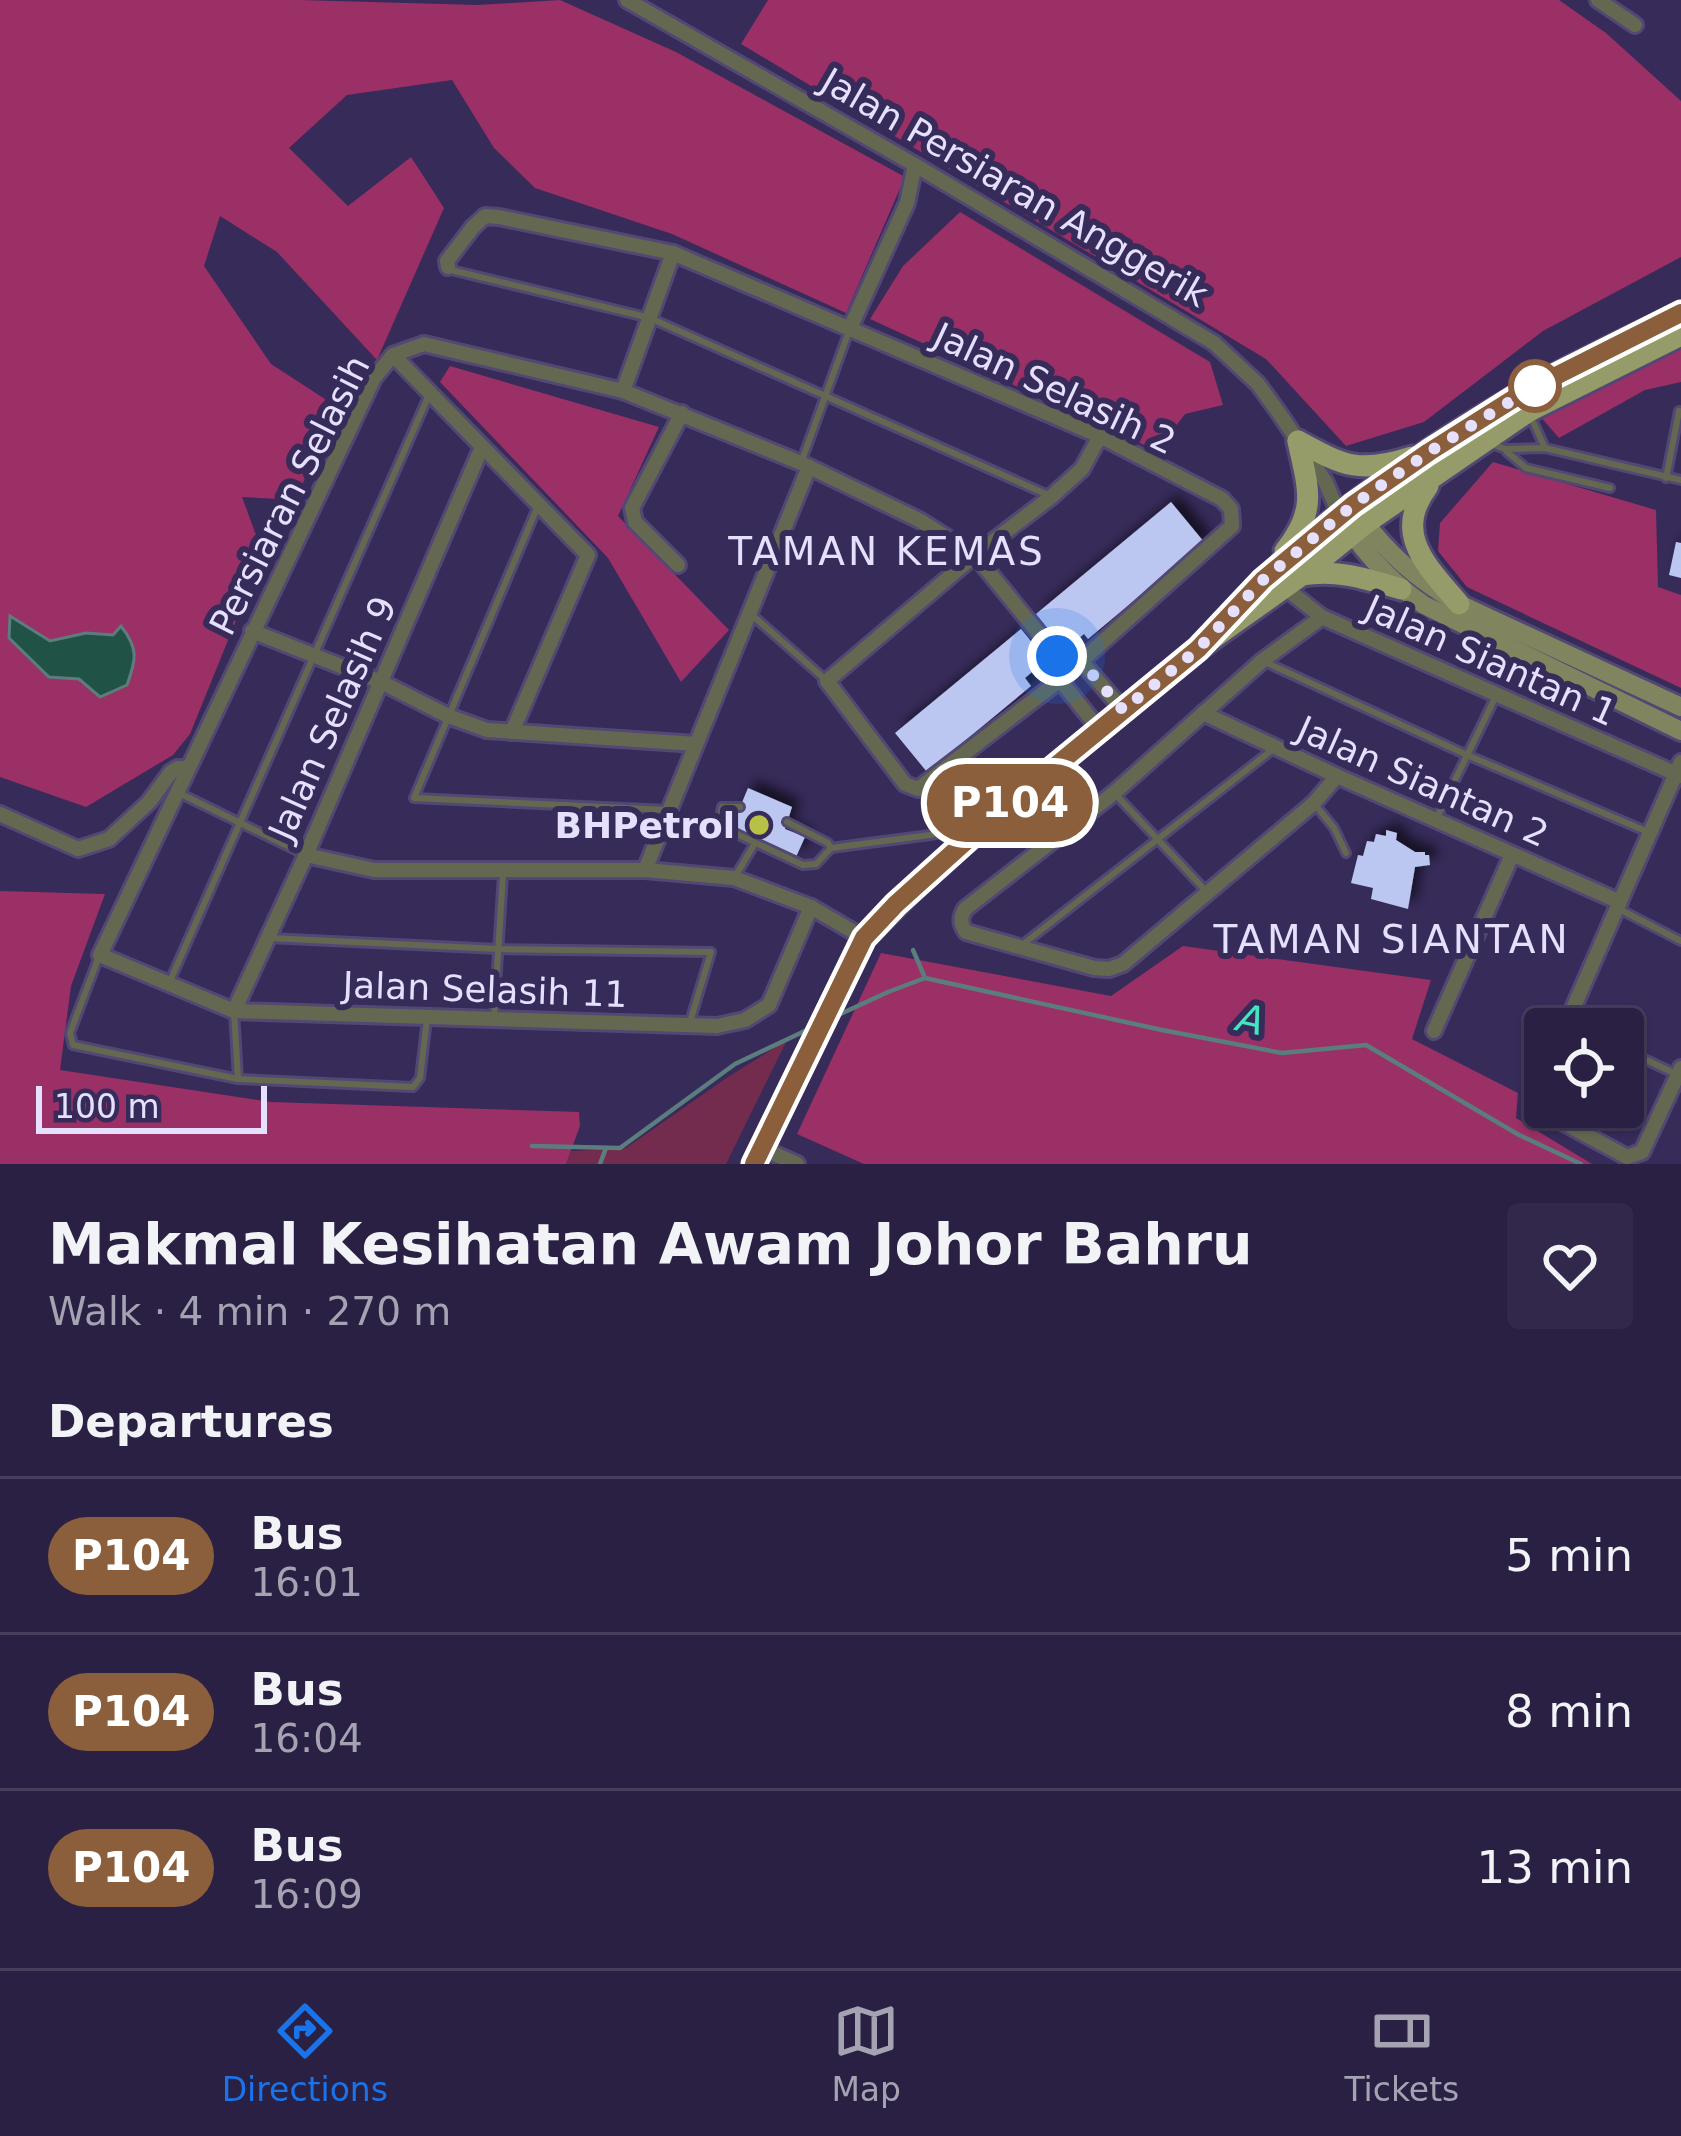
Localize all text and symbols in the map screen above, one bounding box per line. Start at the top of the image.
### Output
street label: Jalan Persiaran Anggerik [813,59,1215,315]
street label: Jalan Selasih 2 [926,314,1182,462]
street label: Persiaran Selasih [201,349,378,642]
unlabelled marker [1510,361,1560,411]
district label: TAMAN KEMAS [727,529,1046,574]
street label: Jalan Siantan 1 [1357,586,1622,734]
street label: Jalan Selasih 9 [260,590,404,848]
your location [1027,626,1087,686]
street label: Jalan Siantan 2 [1289,707,1554,855]
line badge: P104 [926,764,1094,842]
text: P104 [951,778,1069,827]
place label: BHPetrol [555,805,735,846]
marker: BHPetrol [746,812,772,838]
district label: TAMAN SIANTAN [1212,917,1571,962]
street label: Jalan Selasih 11 [340,964,628,1015]
water label: A [1230,994,1269,1044]
map controls [1524,1008,1644,1128]
button: locate [1524,1008,1644,1128]
scale bar [36,1080,267,1133]
text: 100 m [54,1087,160,1126]
button: heart [1507,1203,1633,1329]
text: Makmal Kesihatan Awam Johor Bahru [48,1211,1253,1277]
text: Walk · 4 min · 270 m [48,1289,451,1334]
text: Departures [48,1395,334,1448]
text: Bus [250,1507,344,1560]
text: 5 min [1505,1529,1633,1582]
text: P104 [72,1531,190,1580]
text: 16:01 [250,1560,363,1605]
text: Bus [250,1663,344,1716]
text: 8 min [1505,1685,1633,1738]
text: P104 [72,1687,190,1736]
text: 16:04 [250,1716,363,1761]
text: Bus [250,1819,344,1872]
text: 13 min [1477,1841,1633,1894]
text: P104 [72,1843,190,1892]
text: 16:09 [250,1872,363,1917]
tab: Directions [222,1998,388,2109]
tab: Map [831,1998,901,2109]
tab: Tickets [1344,1998,1459,2109]

